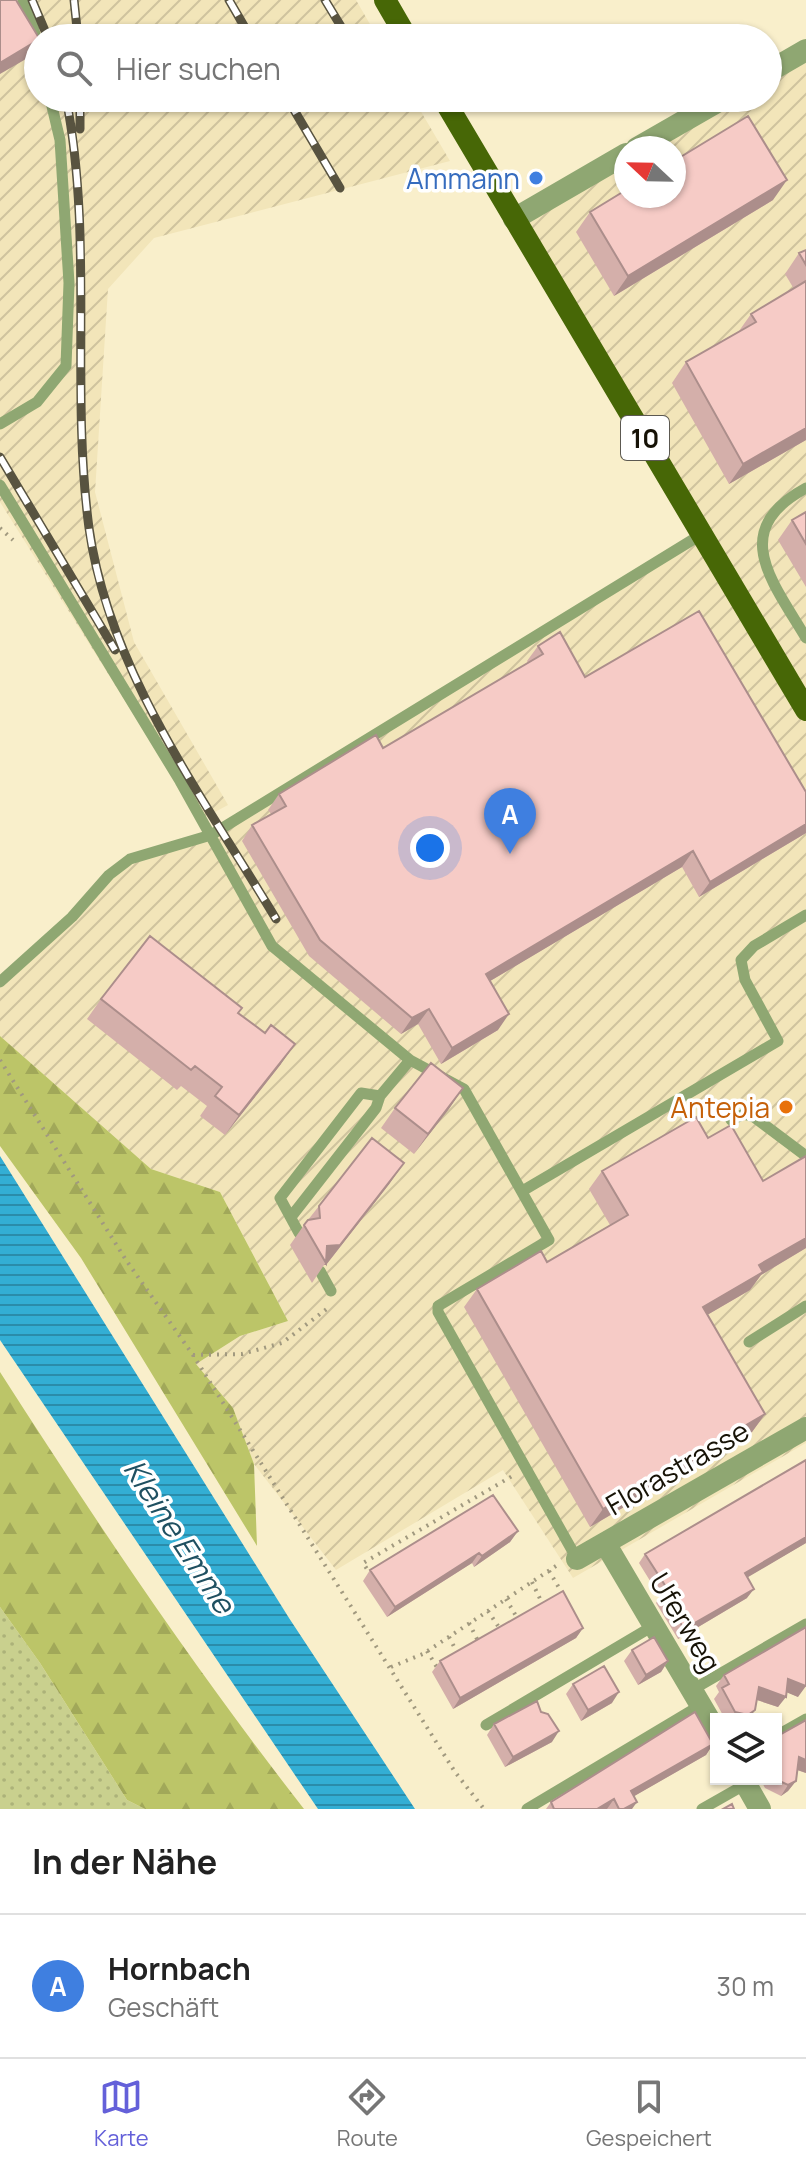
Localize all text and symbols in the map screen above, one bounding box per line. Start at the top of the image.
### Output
search box [24,24,782,112]
icon: search [52,46,96,90]
text: Hier suchen [116,48,281,89]
north arrow [614,136,686,208]
place label: Ammann [406,159,520,197]
marker: Ammann [527,169,545,187]
road number: 10 [621,416,669,460]
pin: A [484,788,536,854]
your location [410,828,450,868]
place label: Antepia [670,1088,770,1126]
marker: Antepia [777,1098,795,1116]
street label: Florastrasse [599,1411,755,1523]
water label: Kleine Emme [115,1451,246,1622]
street label: Uferweg [642,1565,730,1679]
map controls [710,1713,782,1785]
button: layers [710,1713,782,1785]
text: In der Nähe [32,1838,217,1884]
text: Hornbach [108,1948,251,1989]
text: A [49,1968,67,2004]
text: 30 m [717,1968,774,2004]
text: Geschäft [108,1989,219,2025]
tab: Karte [94,2075,149,2153]
tab: Route [337,2075,398,2153]
tab: Gespeichert [586,2075,712,2153]

